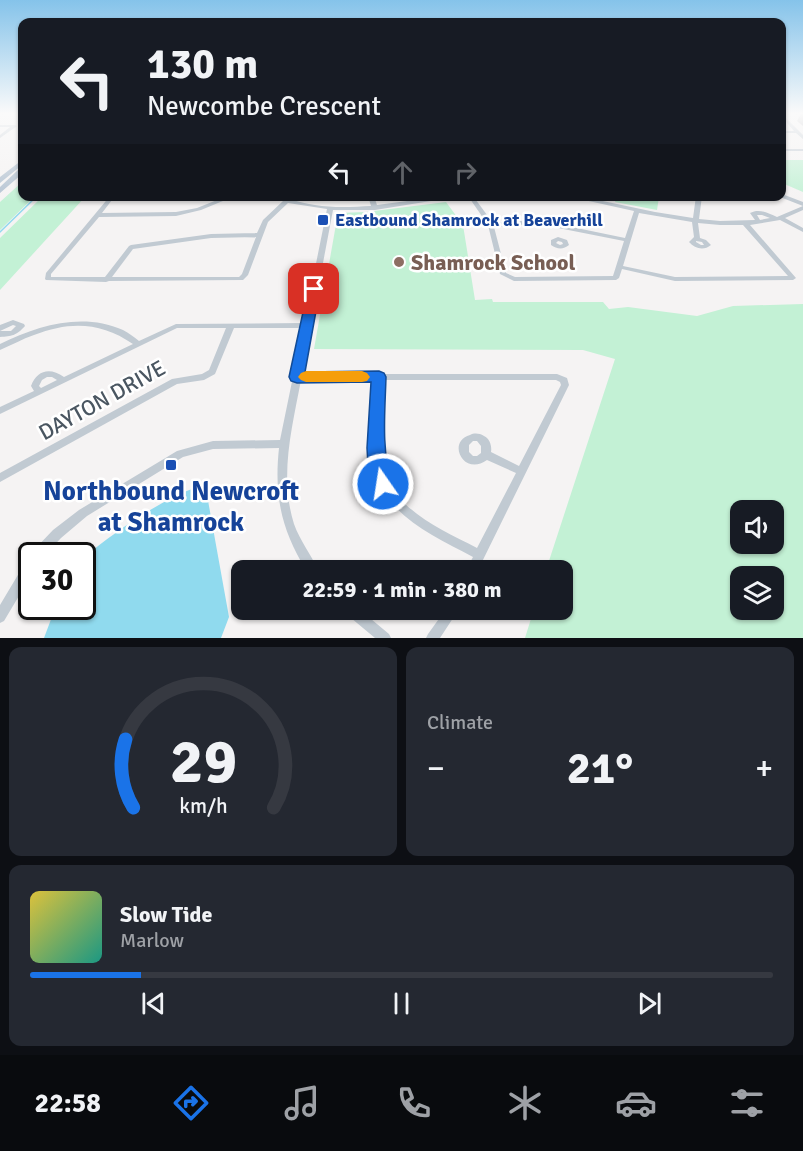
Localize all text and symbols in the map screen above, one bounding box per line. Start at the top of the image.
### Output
text: 130 m [147,39,258,90]
icon: left [48,42,126,120]
text: Newcombe Crescent [147,90,381,123]
icon: left [323,156,356,189]
icon: ahead [386,156,419,189]
icon: right [449,156,482,189]
place label: Eastbound Shamrock at Beaverhill [335,209,603,231]
marker: Eastbound Shamrock at Beaverhill [316,213,330,227]
place label: Shamrock School [411,249,576,276]
marker: Shamrock School [392,255,406,269]
pin [288,263,339,314]
icon: arrive [297,272,330,305]
street label: DAYTON DRIVE [34,354,170,446]
position arrow [351,452,415,516]
marker: Northbound Newcroft at Shamrock [164,458,178,472]
place label: Northbound Newcroft at Shamrock [43,475,299,539]
map controls [730,500,784,620]
button: sound [730,500,784,554]
speed limit sign: 30 [18,542,96,620]
button: layers [730,566,784,620]
text: 22:59 · 1 min · 380 m [302,576,502,603]
text: Climate [427,710,493,735]
text: 29 [169,723,237,800]
text: 21° [567,741,633,796]
text: − [427,748,445,789]
text: + [755,748,773,789]
text: km/h [179,794,227,820]
text: Slow Tide [120,901,212,928]
text: Marlow [120,928,184,953]
icon: previous [137,987,170,1020]
icon: pause [385,987,418,1020]
icon: next [633,987,666,1020]
icon: directions [170,1082,212,1124]
icon: music [281,1082,323,1124]
icon: phone [393,1082,435,1124]
icon: climate [504,1082,546,1124]
icon: car [615,1082,657,1124]
icon: filters [726,1082,768,1124]
text: 22:58 [35,1087,101,1120]

